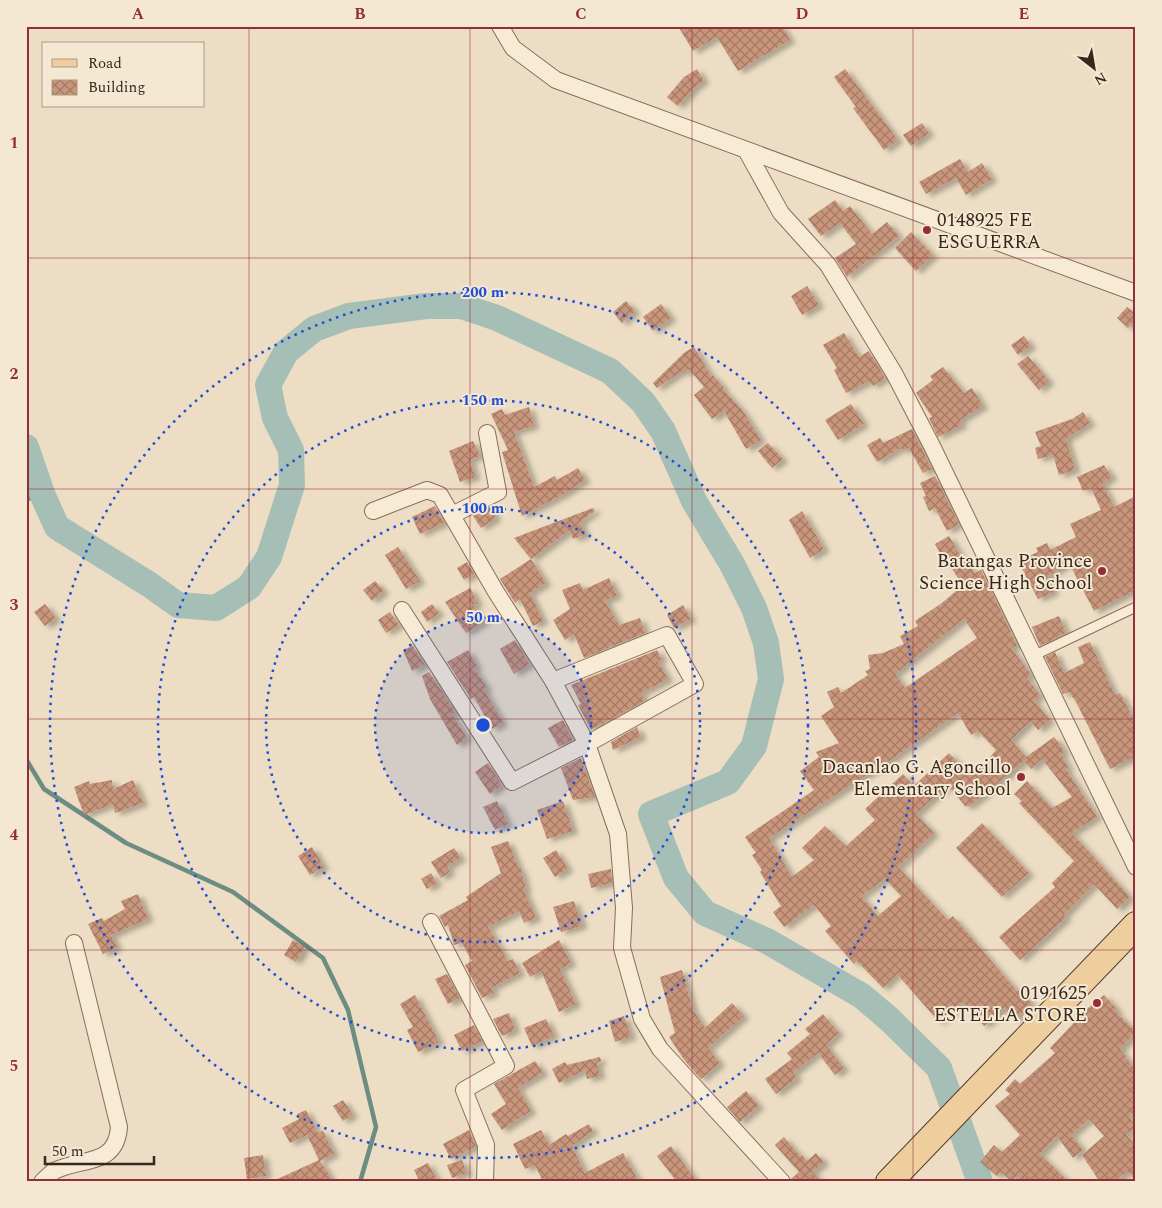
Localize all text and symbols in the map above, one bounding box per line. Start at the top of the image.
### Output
text: A [132,2,145,26]
text: B [354,2,366,26]
text: C [575,2,587,26]
text: D [796,2,809,26]
text: E [1019,2,1029,26]
legend [42,42,205,108]
north arrow [1070,42,1120,92]
text: Road [88,52,122,75]
text: N [1090,67,1111,91]
text: Building [88,76,145,99]
text: 1 [10,131,18,155]
place label: 0148925 FE ESGUERRA [937,206,1041,257]
marker: 0148925 FE ESGUERRA [921,224,933,236]
text: 200 m [462,281,505,304]
text: 2 [10,362,19,386]
text: 150 m [462,389,505,412]
text: 100 m [462,497,505,520]
place label: Batangas Province Science High School [919,547,1092,598]
marker: Batangas Province Science High School [1096,565,1108,577]
text: 3 [10,593,19,617]
text: 50 m [466,606,501,629]
centre of rings [474,716,492,734]
place label: Dacanlao G. Agoncillo Elementary School [822,753,1011,804]
marker: Dacanlao G. Agoncillo Elementary School [1015,771,1027,783]
text: 4 [10,823,19,847]
place label: 0191625 ESTELLA STORE [934,979,1087,1030]
marker: 0191625 ESTELLA STORE [1091,997,1103,1009]
text: 5 [10,1054,18,1078]
scale bar [45,1133,154,1165]
text: 50 m [52,1140,84,1163]

